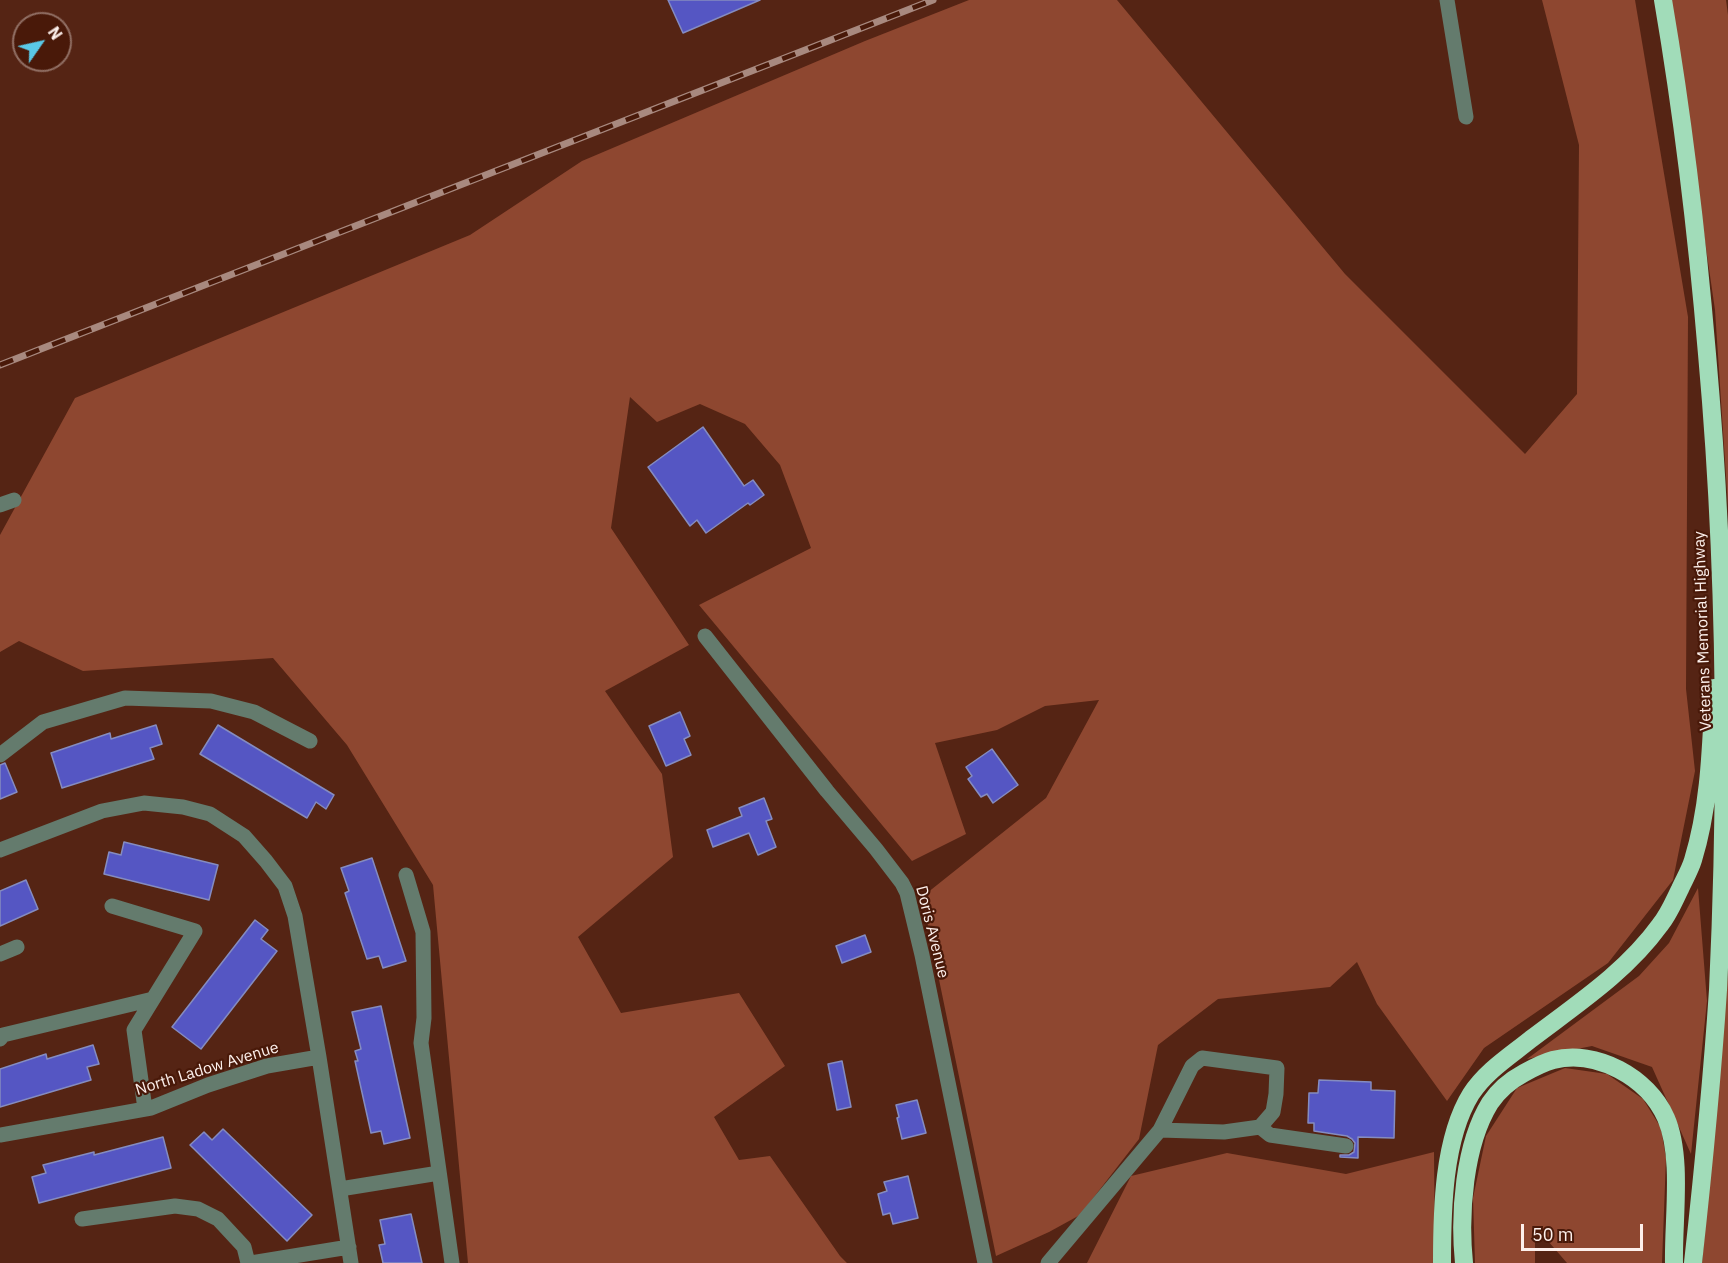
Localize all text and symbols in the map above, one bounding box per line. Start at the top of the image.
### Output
north arrow [12,12,72,72]
text: N [44,23,67,43]
street label: Veterans Memorial Highway [1690,531,1716,731]
street label: Doris Avenue [911,884,953,980]
street label: North Ladow Avenue [133,1038,281,1100]
scale bar [1524,1212,1646,1250]
text: 50 m [1532,1223,1574,1246]

